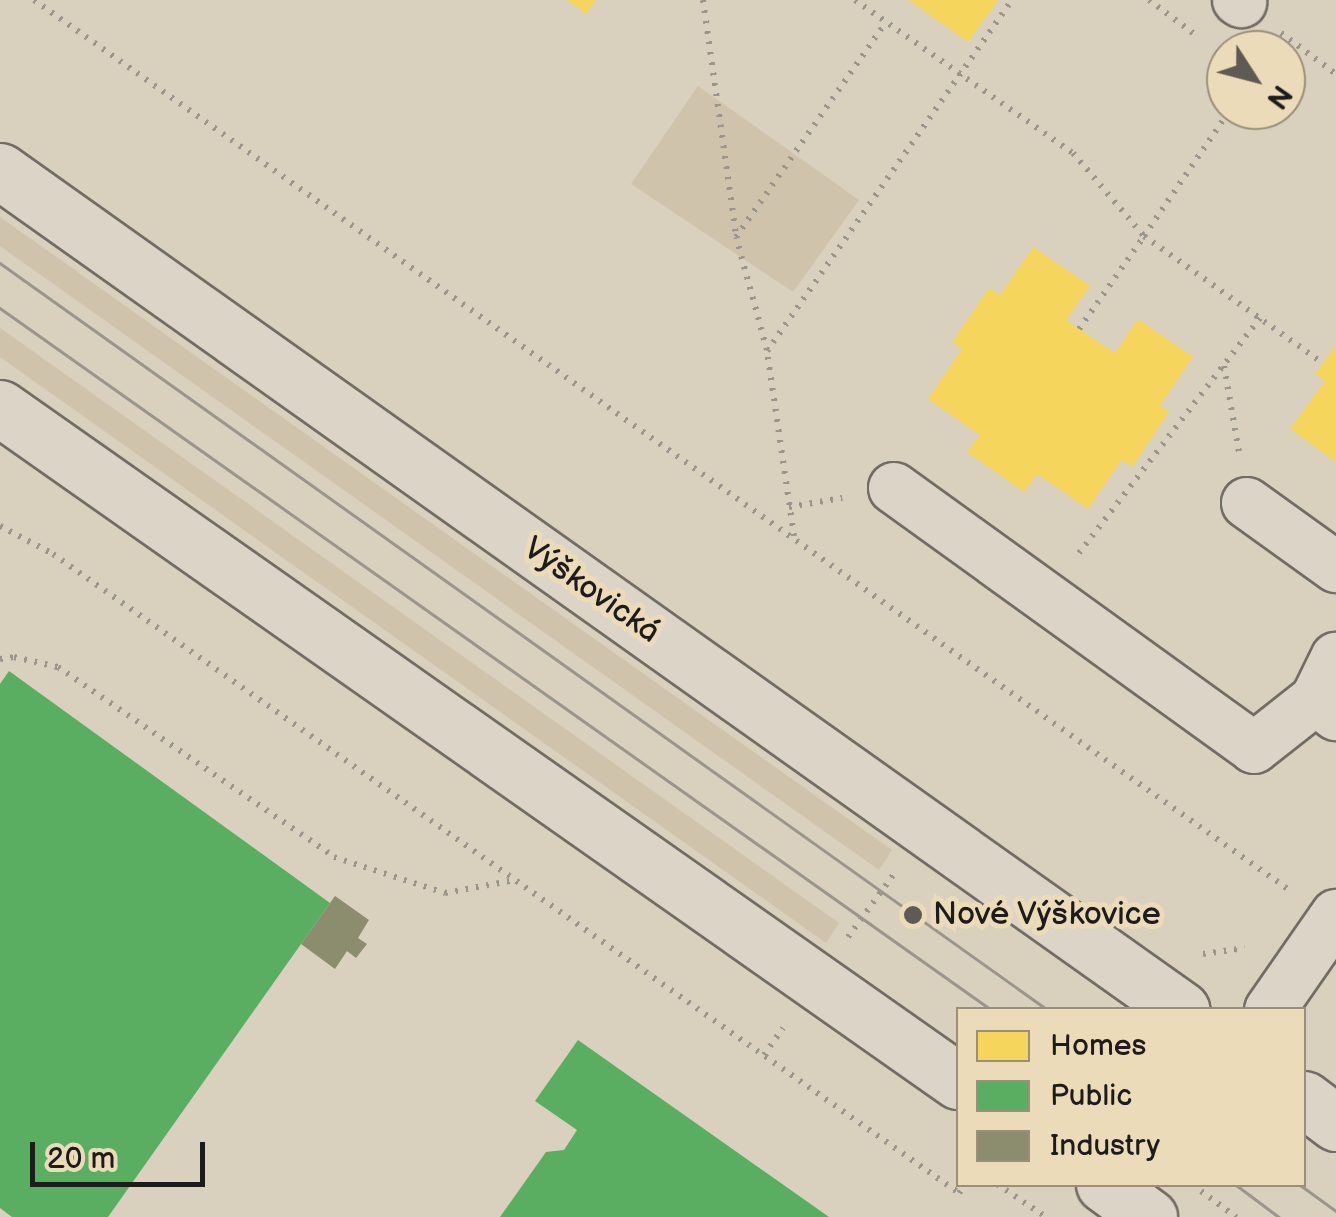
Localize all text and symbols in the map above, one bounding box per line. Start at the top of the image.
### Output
north arrow [1206,30,1306,130]
text: N [1260,79,1299,115]
street label: Výškovická [515,530,667,652]
place label: Nové Výškovice [933,896,1162,934]
marker: Nové Výškovice [902,904,924,926]
legend [956,1007,1306,1187]
text: Homes [1050,1028,1146,1064]
text: Public [1050,1078,1132,1114]
scale bar [35,1122,210,1184]
text: Industry [1050,1128,1160,1164]
text: 20 m [47,1141,115,1177]

